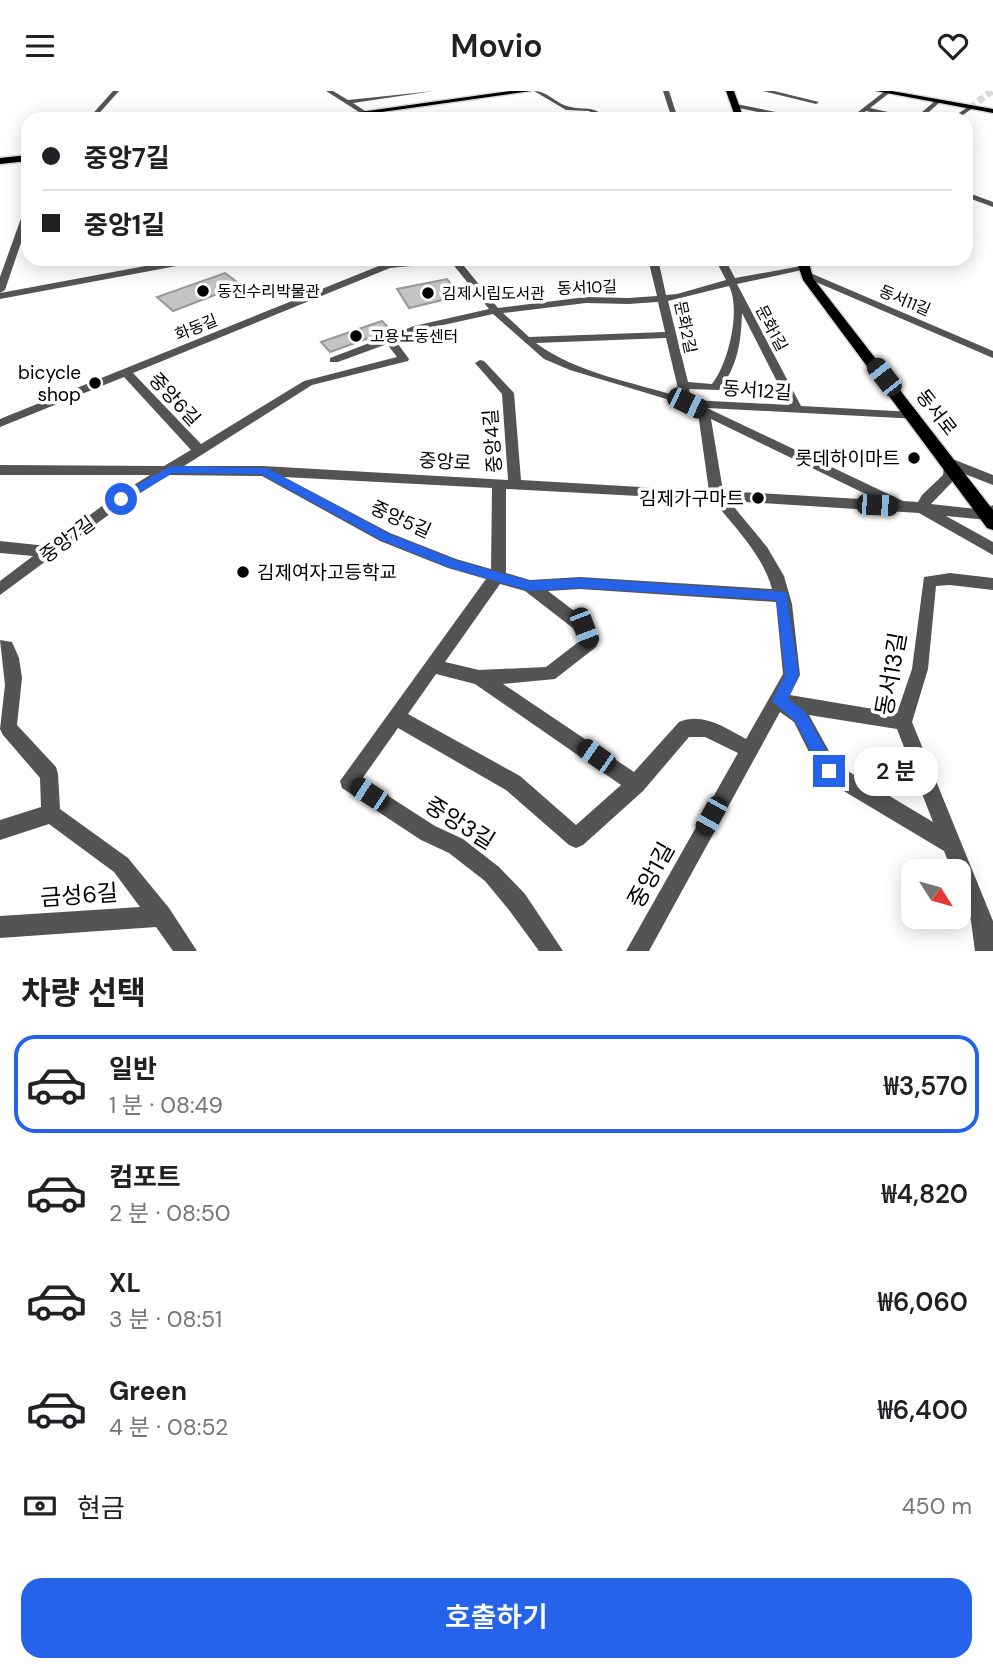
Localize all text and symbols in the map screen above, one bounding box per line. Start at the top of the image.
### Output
text: Movio [450,25,543,67]
icon: menu [21,27,59,65]
icon: heart [934,27,972,65]
text: 중앙7길 [84,141,170,175]
text: 중앙1길 [84,208,165,242]
street label: 동서10길 [557,276,617,299]
street label: 동서11길 [876,280,934,321]
place label: 동진수리박물관 [217,281,320,302]
marker: 동진수리박물관 [195,283,211,299]
place label: 김제시립도서관 [442,283,545,304]
marker: 김제시립도서관 [420,285,436,301]
street label: 문화2길 [670,299,701,355]
street label: 문화1길 [751,302,792,355]
street label: 화동길 [172,309,221,345]
place label: 고용노동센터 [370,326,458,347]
marker: 고용노동센터 [348,328,364,344]
car [863,354,906,400]
place label: bicycle shop [18,360,81,407]
street label: 중앙6길 [144,367,206,431]
marker: bicycle shop [87,375,103,391]
street label: 동서12길 [722,376,792,405]
car [664,384,711,422]
street label: 동서로 [911,384,963,441]
street label: 중앙4길 [478,408,507,474]
place label: 롯데하이마트 [795,446,900,471]
street label: 중앙로 [418,448,472,475]
marker: 롯데하이마트 [906,450,922,466]
route start [105,483,137,515]
place label: 김제가구마트 [639,486,744,511]
marker: 김제가구마트 [750,490,766,506]
car [856,493,899,517]
street label: 중앙5길 [366,495,435,544]
street label: 중앙7길 [35,511,100,568]
place label: 김제여자고등학교 [257,560,397,585]
marker: 김제여자고등학교 [235,564,251,580]
car [567,605,602,651]
street label: 동서13길 [869,630,913,718]
car [573,735,620,777]
callout: 2 분 [854,747,938,795]
route end [813,755,845,787]
text: 2 분 [876,756,916,786]
car [346,774,393,814]
street label: 중앙3길 [419,790,501,856]
car [692,793,731,839]
street label: 중앙1길 [621,837,681,913]
north arrow [901,859,971,929]
map controls [901,859,971,929]
street label: 금성6길 [39,877,119,913]
text: 차량 선택 [21,972,146,1014]
text: 일반 [109,1052,157,1086]
icon: car [25,1053,88,1116]
text: ₩3,570 [884,1069,968,1103]
text: 1 분 · 08:49 [109,1090,223,1120]
text: 컴포트 [109,1160,181,1194]
icon: car [25,1161,88,1224]
text: ₩4,820 [881,1177,968,1211]
text: 2 분 · 08:50 [109,1198,230,1228]
text: XL [109,1266,141,1300]
icon: car [25,1269,88,1332]
text: ₩6,060 [878,1285,968,1319]
text: 3 분 · 08:51 [109,1304,222,1334]
text: Green [109,1374,187,1408]
icon: car [25,1377,88,1440]
text: ₩6,400 [878,1393,968,1427]
text: 4 분 · 08:52 [109,1412,228,1442]
icon: cash [21,1487,59,1525]
text: 현금 [77,1491,125,1525]
text: 450 m [902,1491,972,1521]
button: 호출하기 [21,1578,972,1658]

